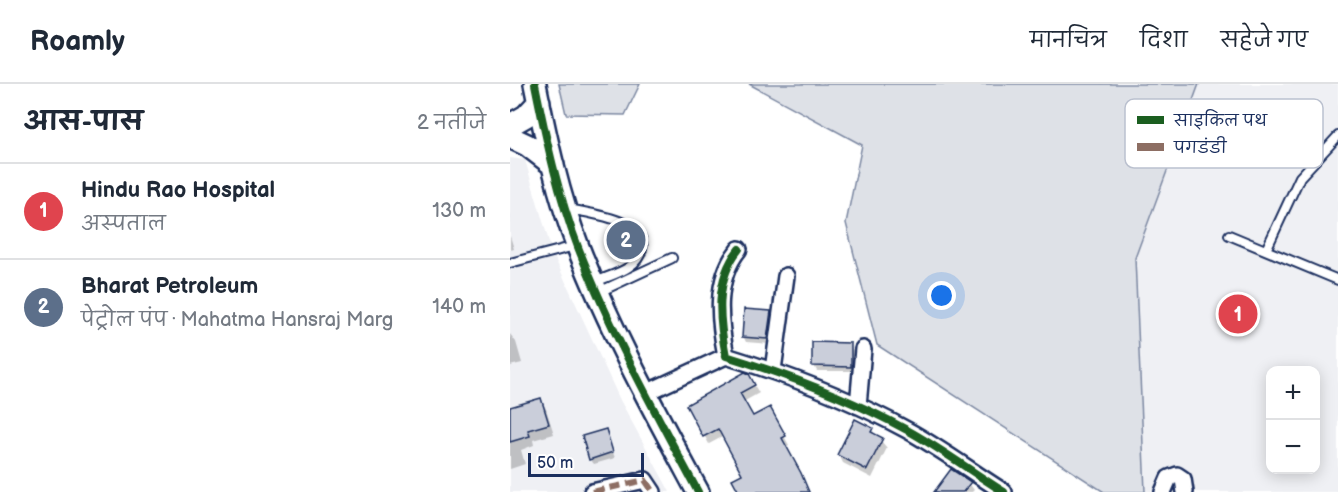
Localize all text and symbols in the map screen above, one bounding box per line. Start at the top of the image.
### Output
text: Roamly [30,25,125,58]
text: मानचित्र [1030,28,1107,53]
text: दिशा [1140,28,1187,53]
text: सहेजे गए [1220,28,1308,53]
legend [1125,99,1323,168]
text: आस-पास [24,107,143,138]
text: साइकिल पथ [1173,109,1268,131]
text: 2 नतीजे [417,111,486,135]
text: पगडंडी [1173,136,1228,158]
text: Hindu Rao Hospital [81,177,275,204]
text: 1 [39,199,48,223]
text: 130 m [432,199,486,223]
text: अस्पताल [81,212,166,236]
pin: 2 [606,218,646,262]
text: Bharat Petroleum [81,273,258,300]
your location [927,281,956,310]
pin: 1 [1218,292,1258,336]
text: 2 [38,295,49,319]
text: 140 m [432,295,486,319]
text: पेट्रोल पंप · Mahatma Hansraj Marg [81,308,393,332]
map controls [1266,366,1320,474]
button: + [1266,366,1320,420]
button: − [1266,420,1320,474]
scale bar [528,450,644,478]
text: 50 m [537,454,573,473]

